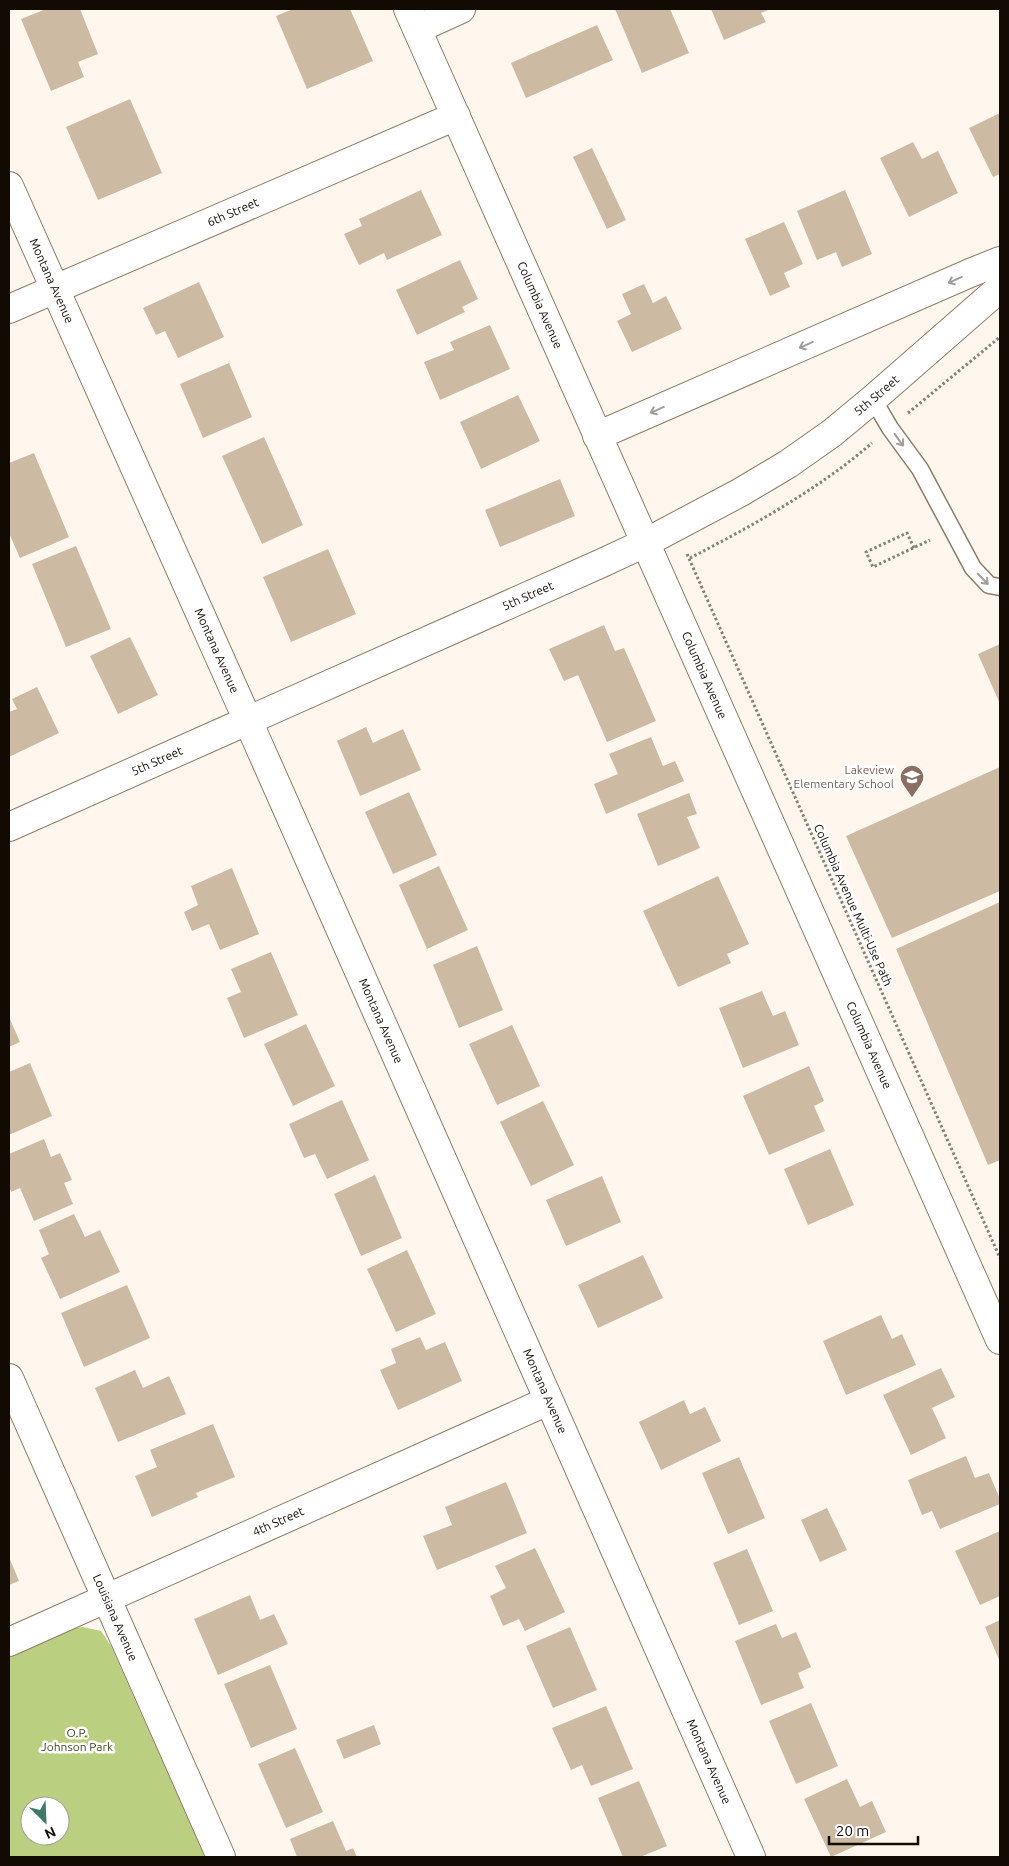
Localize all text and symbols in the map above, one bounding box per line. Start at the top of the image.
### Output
street label: 6th Street [205,195,261,229]
street label: Montana Avenue [27,236,76,325]
street label: Columbia Avenue [515,259,565,350]
one-way arrow [948,275,963,285]
one-way arrow [799,340,814,350]
street label: 5th Street [851,372,901,418]
one-way arrow [650,406,665,416]
one-way arrow [893,433,904,447]
one-way arrow [977,572,989,585]
street label: 5th Street [500,578,556,613]
street label: Montana Avenue [193,606,242,695]
street label: Columbia Avenue [680,629,730,721]
street label: 5th Street [129,743,185,778]
place label: Lakeview Elementary School [794,763,895,790]
school or university icon: Lakeview Elementary School [899,764,925,798]
street label: Columbia Avenue Multi-Use Path [812,822,895,988]
street label: Montana Avenue [357,976,406,1065]
street label: Columbia Avenue [844,999,894,1091]
street label: Montana Avenue [521,1347,570,1435]
street label: 4th Street [251,1504,306,1538]
street label: Louisiana Avenue [91,1572,140,1663]
street label: Montana Avenue [685,1717,734,1806]
park label: O.P. Johnson Park [41,1726,113,1753]
north arrow [20,1796,70,1846]
scale bar [829,1814,918,1846]
text: 20 m [836,1822,869,1839]
text: N [42,1823,58,1842]

